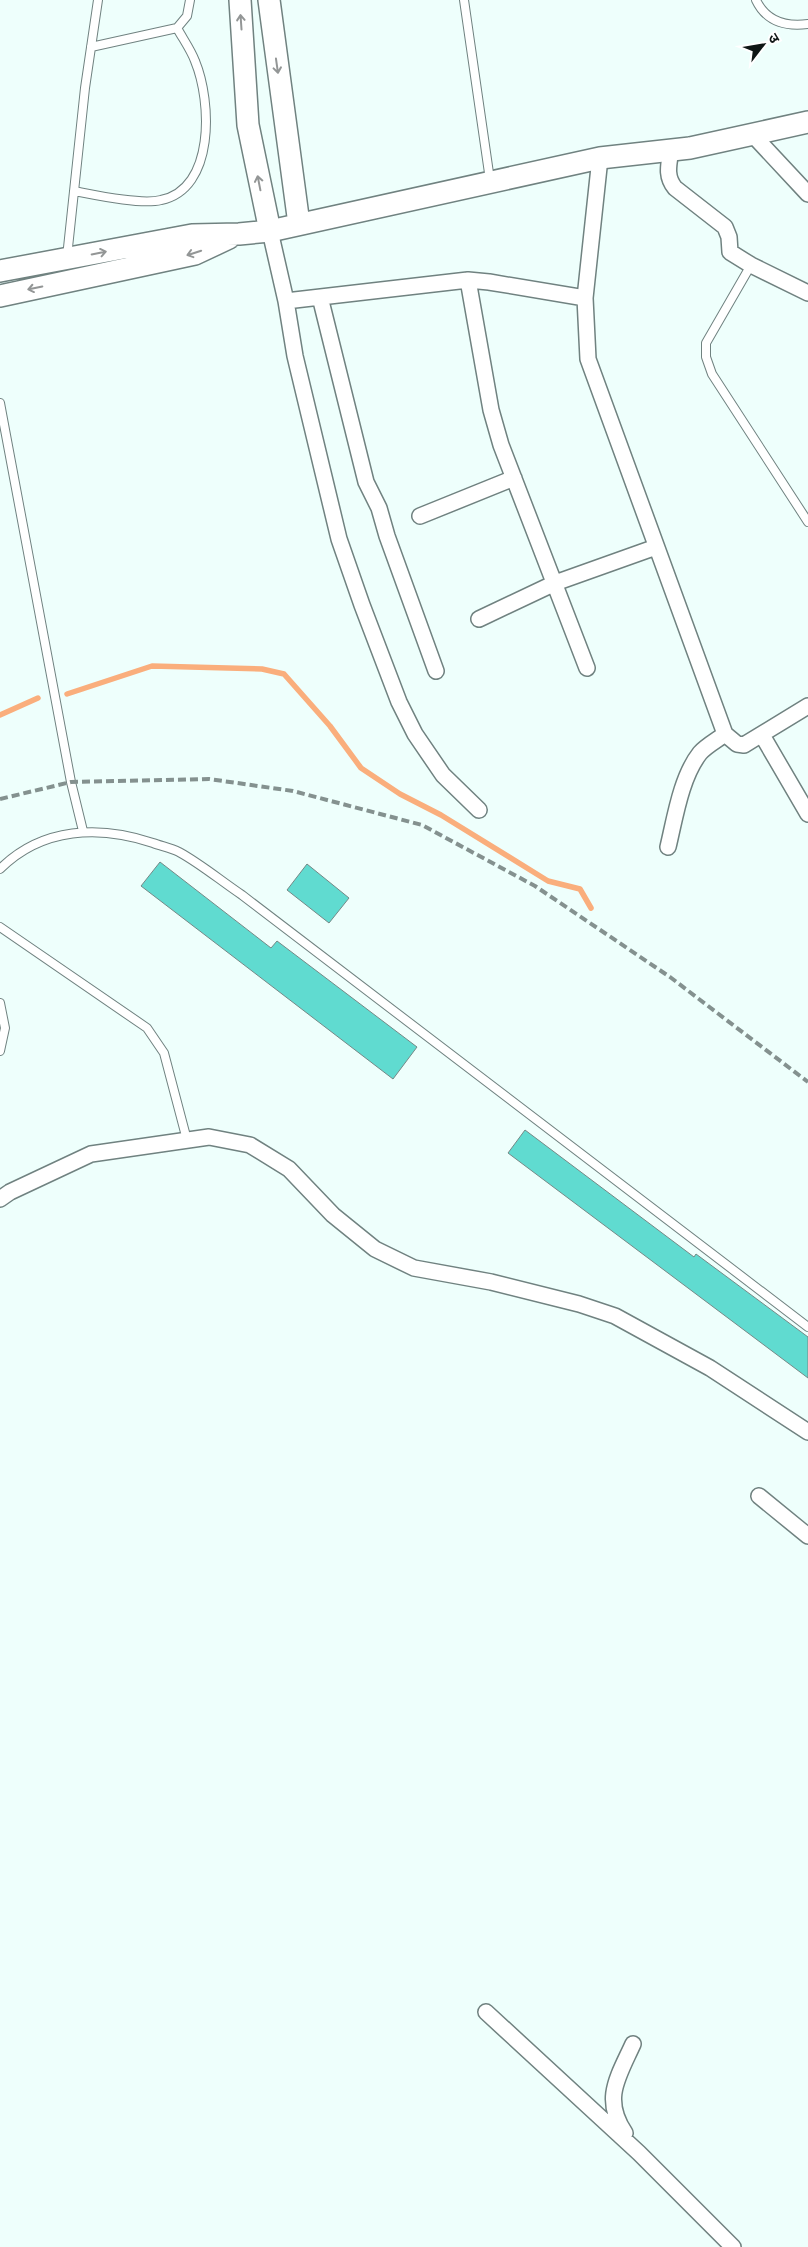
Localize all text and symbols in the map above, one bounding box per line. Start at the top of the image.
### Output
one-way arrow [237,14,246,30]
north arrow [738,20,788,70]
text: उ [764,31,784,47]
one-way arrow [272,57,282,73]
one-way arrow [254,176,264,192]
one-way arrow [91,247,107,257]
one-way arrow [187,249,202,258]
one-way arrow [28,284,44,294]

